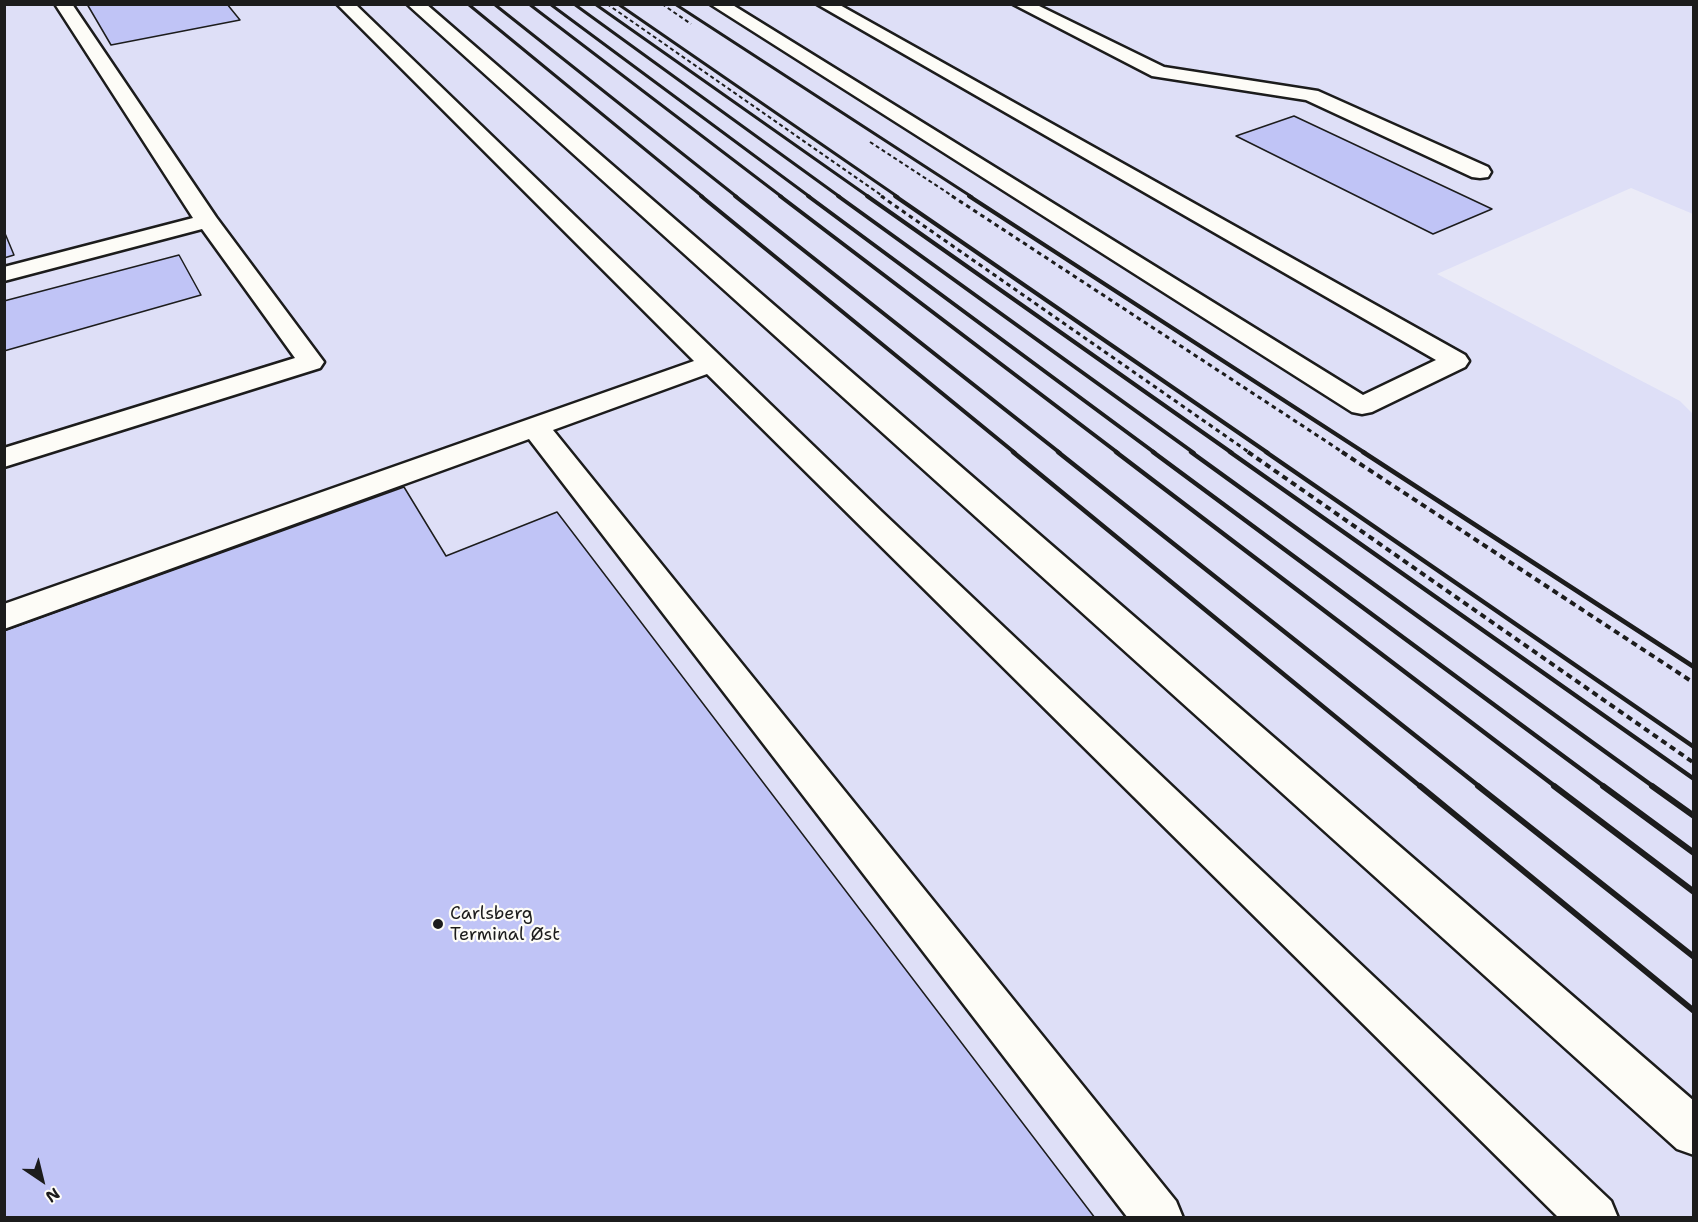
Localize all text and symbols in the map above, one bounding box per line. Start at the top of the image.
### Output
place label: Carlsberg Terminal Øst [450,903,560,946]
marker: Carlsberg Terminal Øst [431,917,445,931]
north arrow [12,1150,72,1210]
text: N [41,1183,64,1207]

